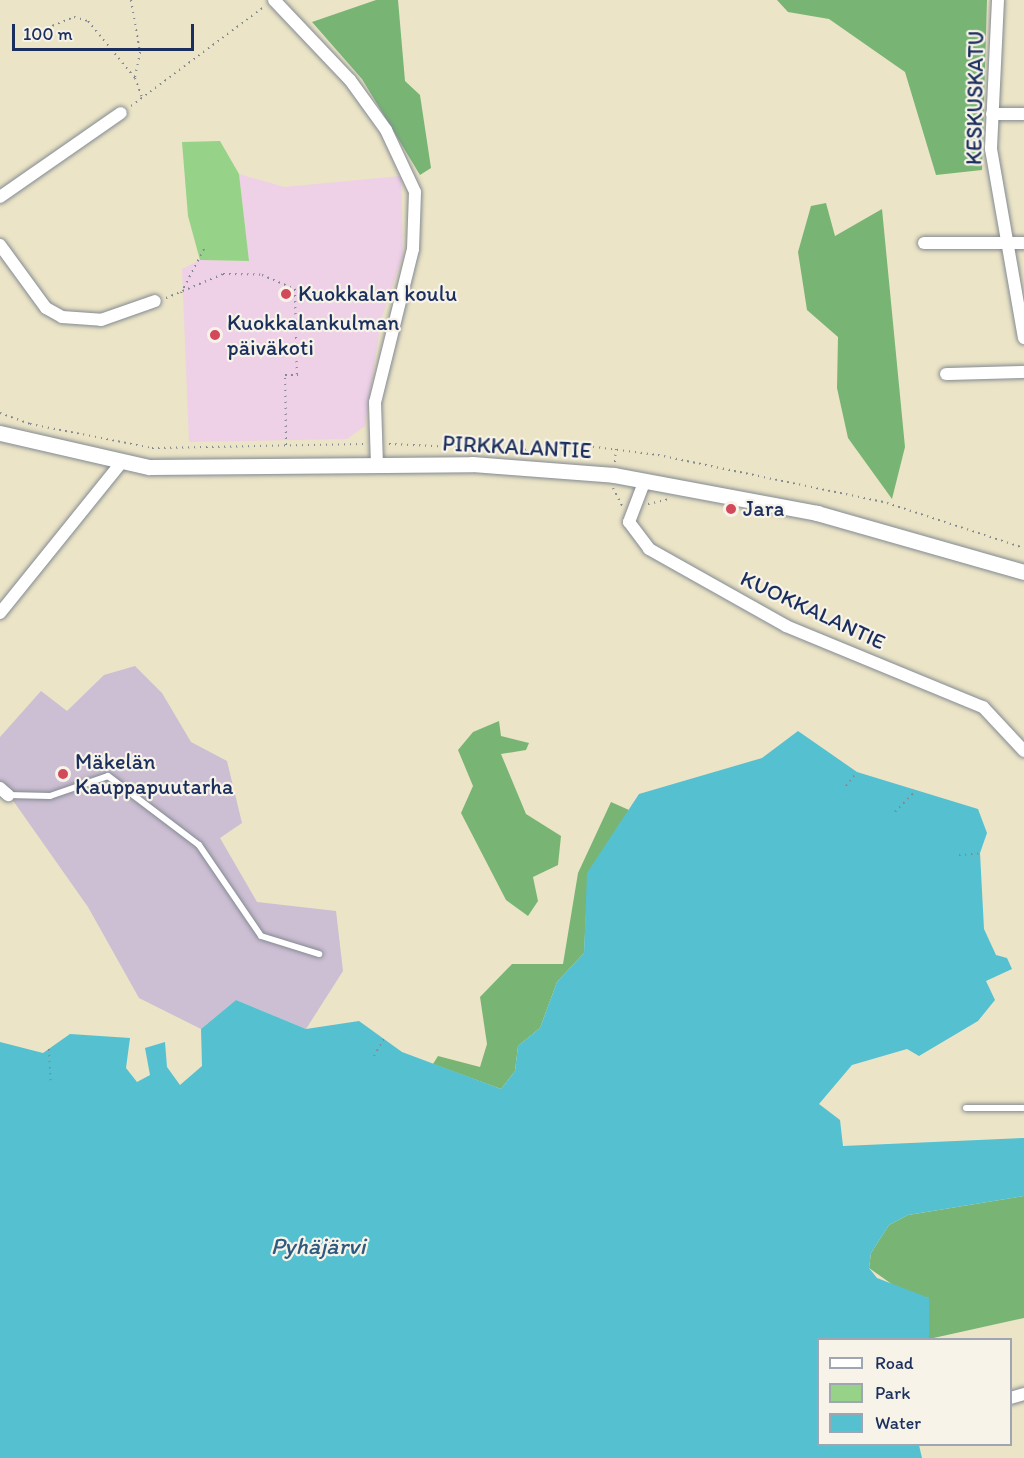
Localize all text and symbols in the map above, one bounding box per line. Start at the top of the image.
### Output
scale bar [15,12,196,50]
text: 100 m [23,23,73,45]
street label: KESKUSKATU [961,31,989,165]
place label: Kuokkalan koulu [298,281,457,307]
marker: Kuokkalan koulu [279,287,293,301]
place label: Kuokkalankulman päiväkoti [227,309,399,360]
marker: Kuokkalankulman päiväkoti [208,328,222,342]
street label: PIRKKALANTIE [442,430,592,464]
place label: Jara [743,496,784,522]
marker: Jara [724,502,738,516]
street label: KUOKKALANTIE [736,565,890,655]
place label: Mäkelän Kauppapuutarha [75,748,233,800]
marker: Mäkelän Kauppapuutarha [56,767,70,781]
water label: Pyhäjärvi [271,1232,365,1260]
legend [817,1338,1012,1446]
text: Road [875,1352,914,1374]
text: Park [875,1382,910,1404]
text: Water [875,1412,921,1434]

